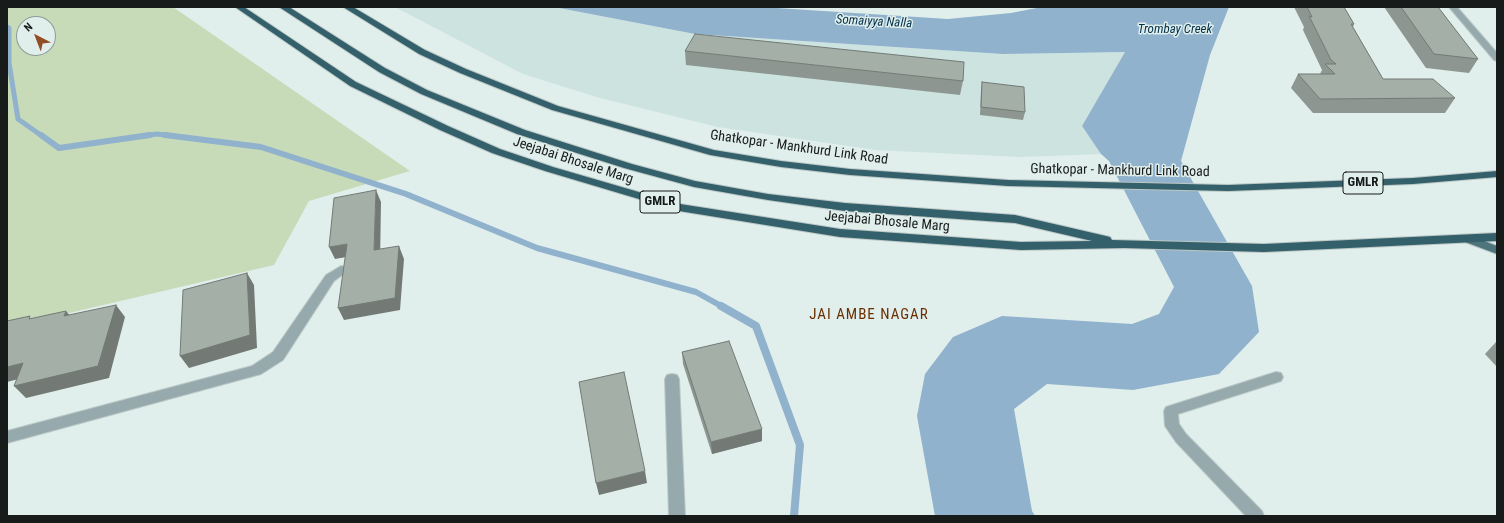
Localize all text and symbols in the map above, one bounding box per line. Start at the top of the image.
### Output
water label: Somaiyya Nalla [835,12,913,32]
north arrow [16,16,56,56]
text: N [21,20,35,35]
water label: Trombay Creek [1138,22,1212,38]
street label: Ghatkopar - Mankhurd Link Road [709,127,889,169]
street label: Jeejabai Bhosale Marg [511,134,635,188]
street label: Ghatkopar - Mankhurd Link Road [1030,161,1210,181]
road number: GMLR [1343,172,1383,194]
road number: GMLR [640,191,680,213]
street label: Jeejabai Bhosale Marg [824,208,950,236]
district label: JAI AMBE NAGAR [809,306,929,324]

